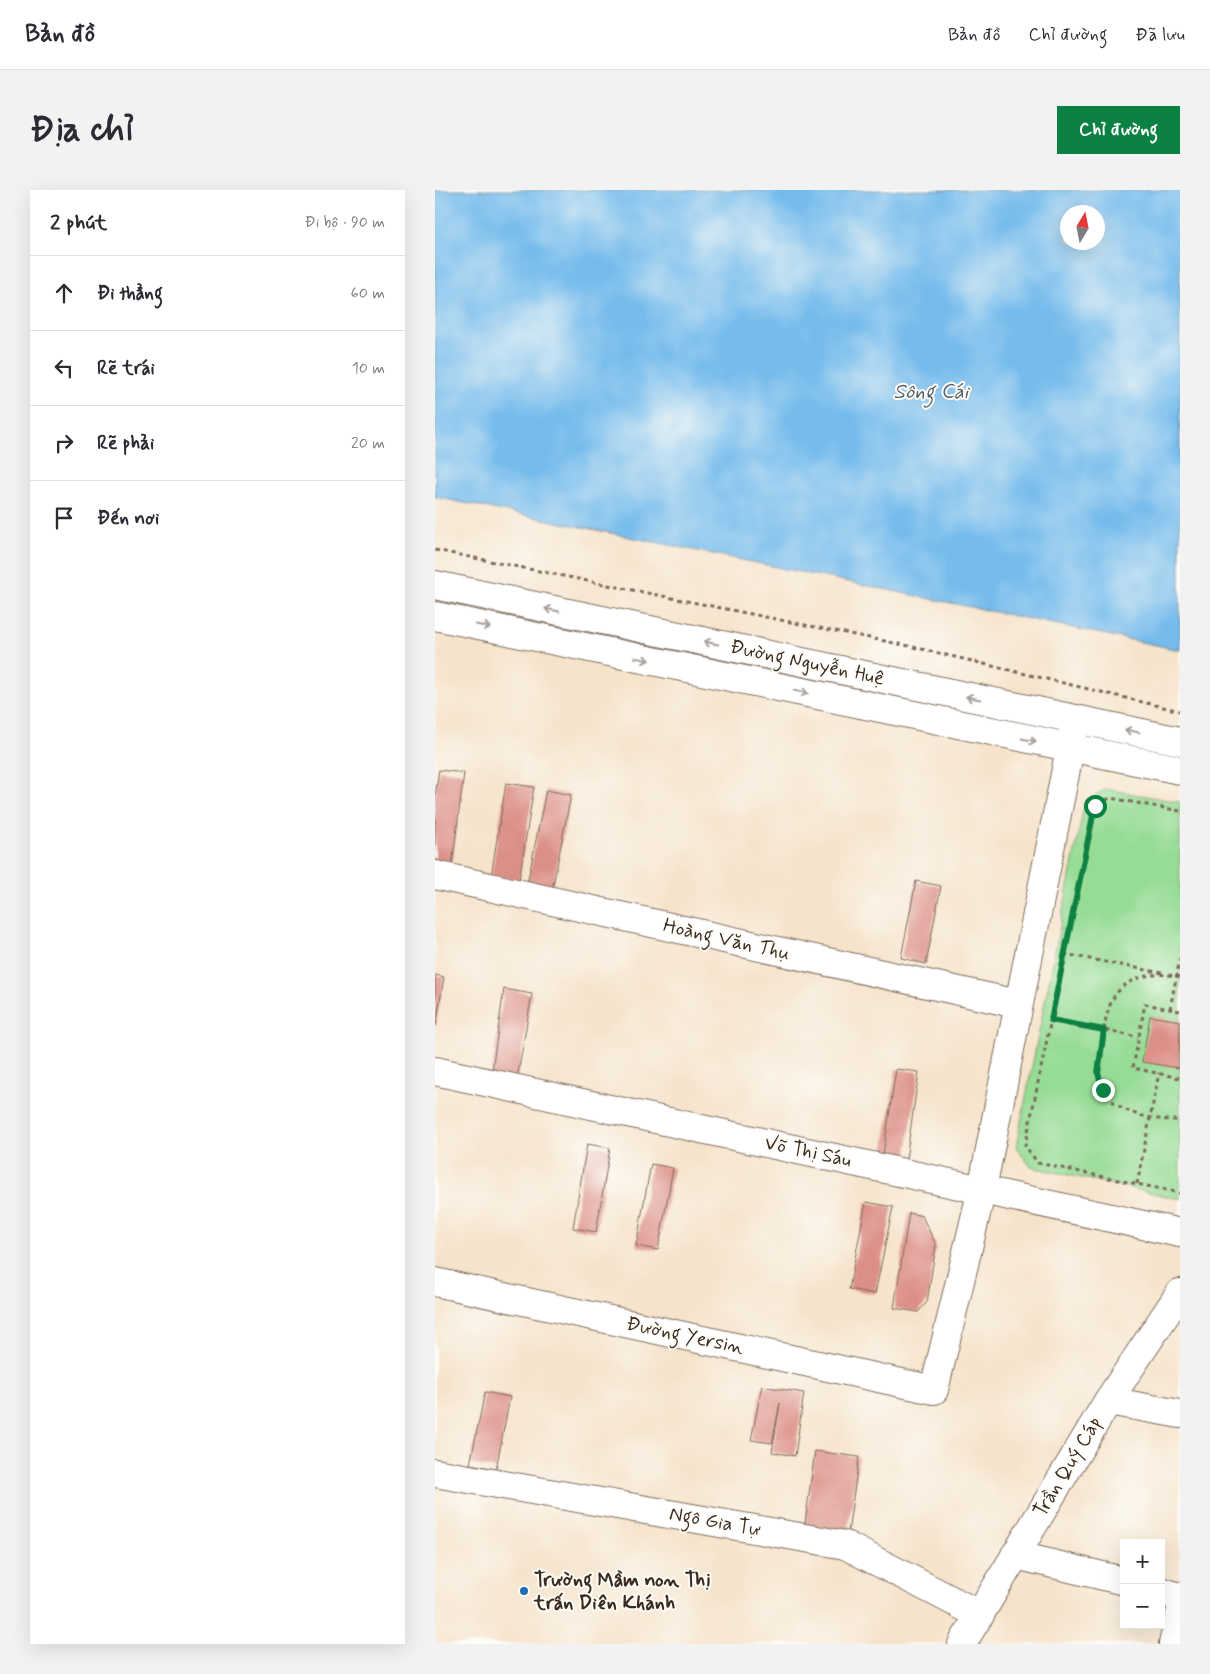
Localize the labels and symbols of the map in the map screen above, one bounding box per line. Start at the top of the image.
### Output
north arrow [1060,205,1105,250]
water label: Sông Cái [894,378,971,408]
one-way arrow [545,604,561,614]
one-way arrow [474,622,490,631]
street label: Đường Nguyễn Huệ [727,633,887,694]
one-way arrow [704,638,720,647]
one-way arrow [633,655,649,665]
one-way arrow [793,688,809,698]
one-way arrow [966,692,982,702]
one-way arrow [1125,725,1141,735]
one-way arrow [1020,735,1036,745]
route start [1084,795,1107,818]
street label: Hoàng Văn Thụ [660,912,794,970]
route end [1092,1079,1115,1102]
street label: Võ Thị Sáu [762,1130,854,1174]
street label: Đường Yersin [623,1310,746,1364]
street label: Trần Quý Cáp [1027,1412,1109,1522]
street label: Ngô Gia Tự [667,1501,763,1545]
place label: Trường Mầm non Thị trấn Diên Khánh [533,1567,710,1617]
marker: Trường Mầm non Thị trấn Diên Khánh [518,1585,530,1597]

